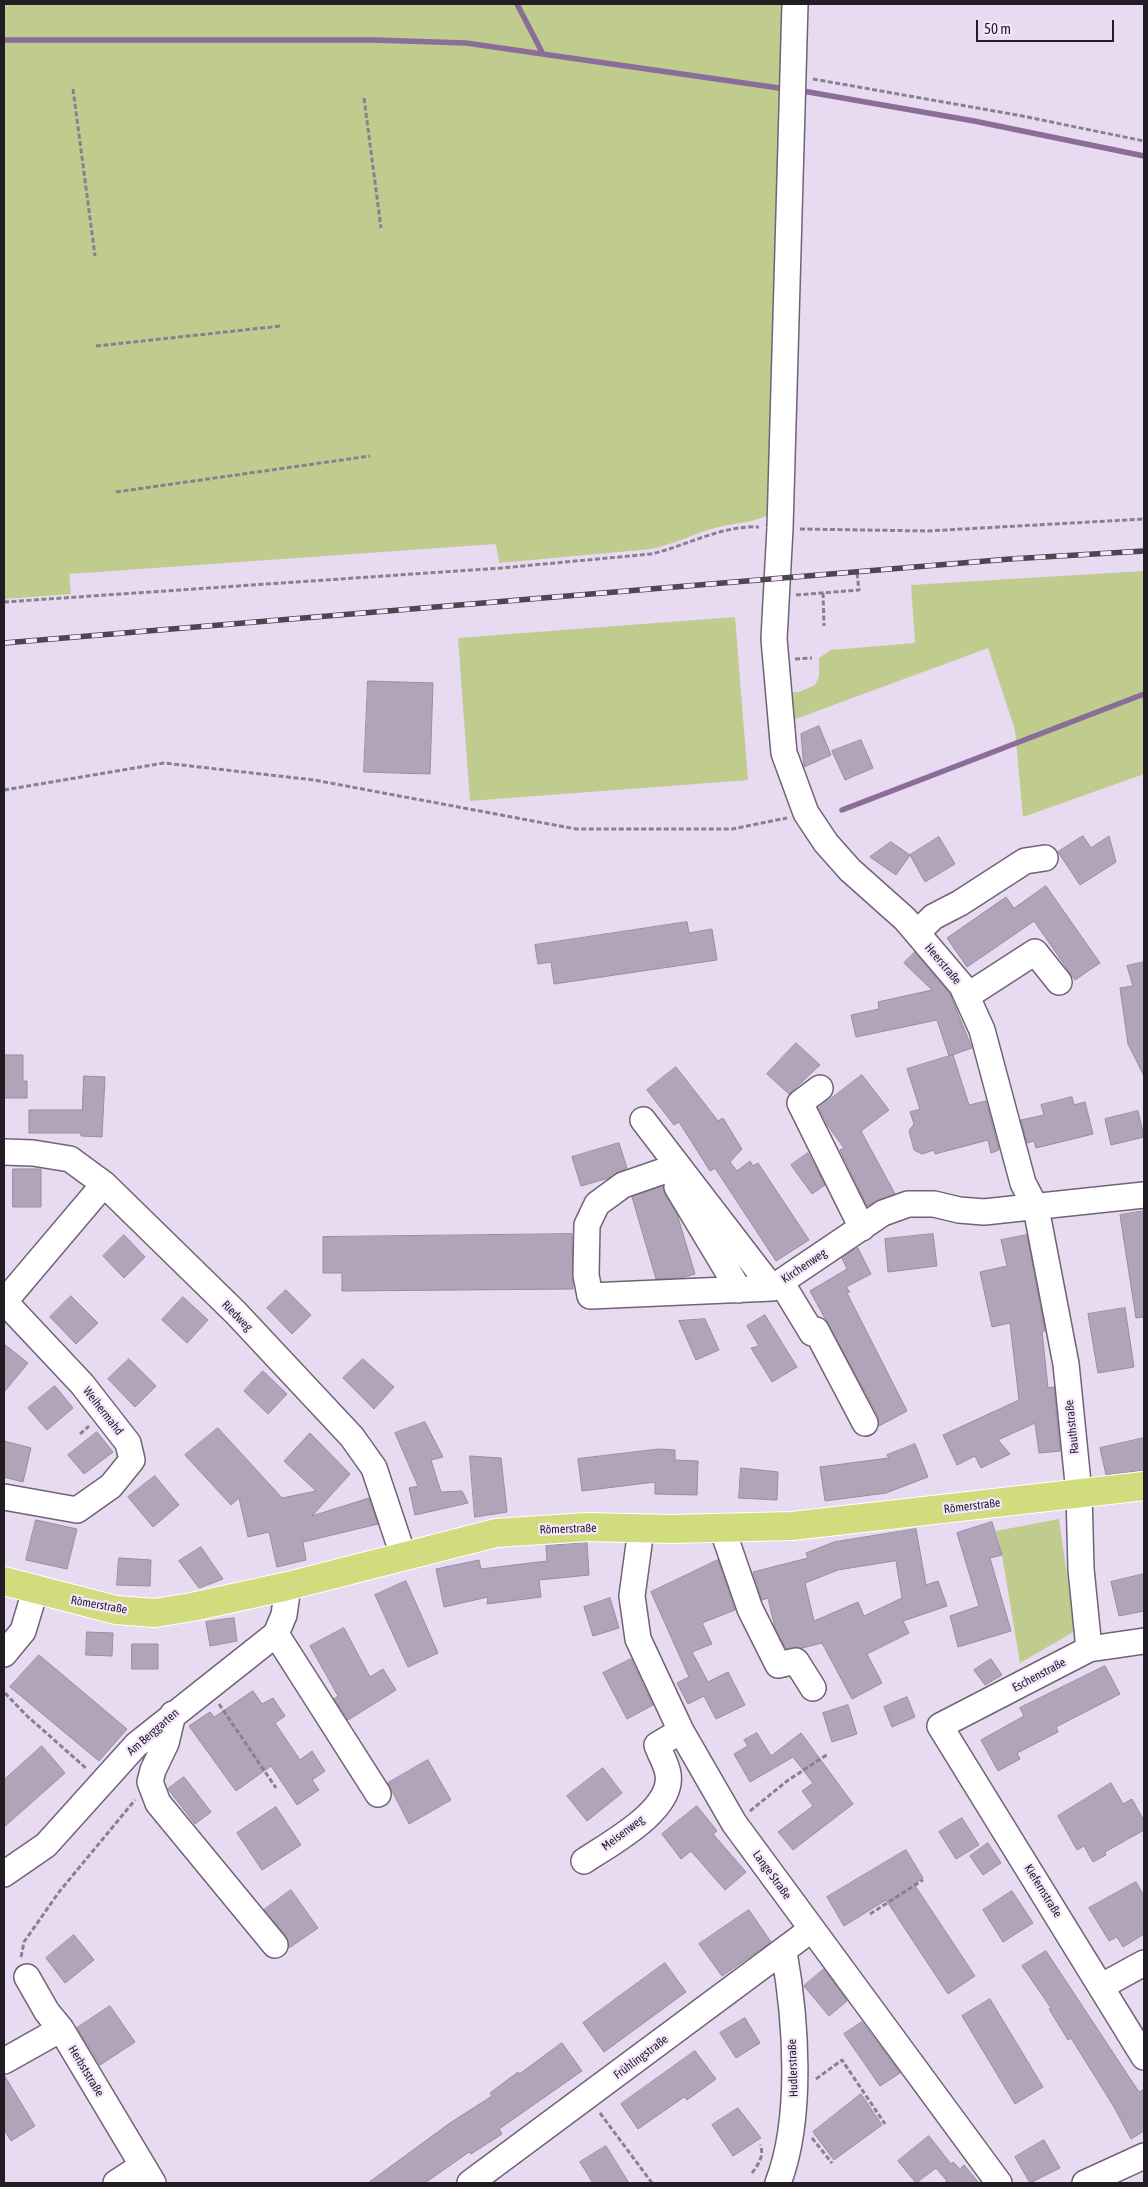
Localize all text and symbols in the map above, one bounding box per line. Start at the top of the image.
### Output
scale bar [978,10,1116,42]
text: 50 m [984,20,1011,37]
street label: Heerstraße [922,941,964,987]
street label: Kirchenweg [779,1246,829,1286]
street label: Riedweg [219,1298,255,1334]
street label: Weihermahd [80,1384,126,1438]
street label: Rauthstraße [1062,1399,1082,1455]
street label: Römerstraße [943,1495,1001,1517]
street label: Römerstraße [539,1521,597,1537]
street label: Römerstraße [70,1593,128,1617]
street label: Eschenstraße [1010,1655,1068,1695]
street label: Am Berggarten [124,1706,182,1758]
street label: Meisenweg [599,1812,647,1854]
street label: Lange Straße [750,1848,794,1902]
street label: Kiefernstraße [1021,1862,1065,1920]
street label: Frühlingstraße [611,2032,671,2082]
street label: Hudlerstraße [785,2039,801,2097]
street label: Herbststraße [65,2043,107,2099]

